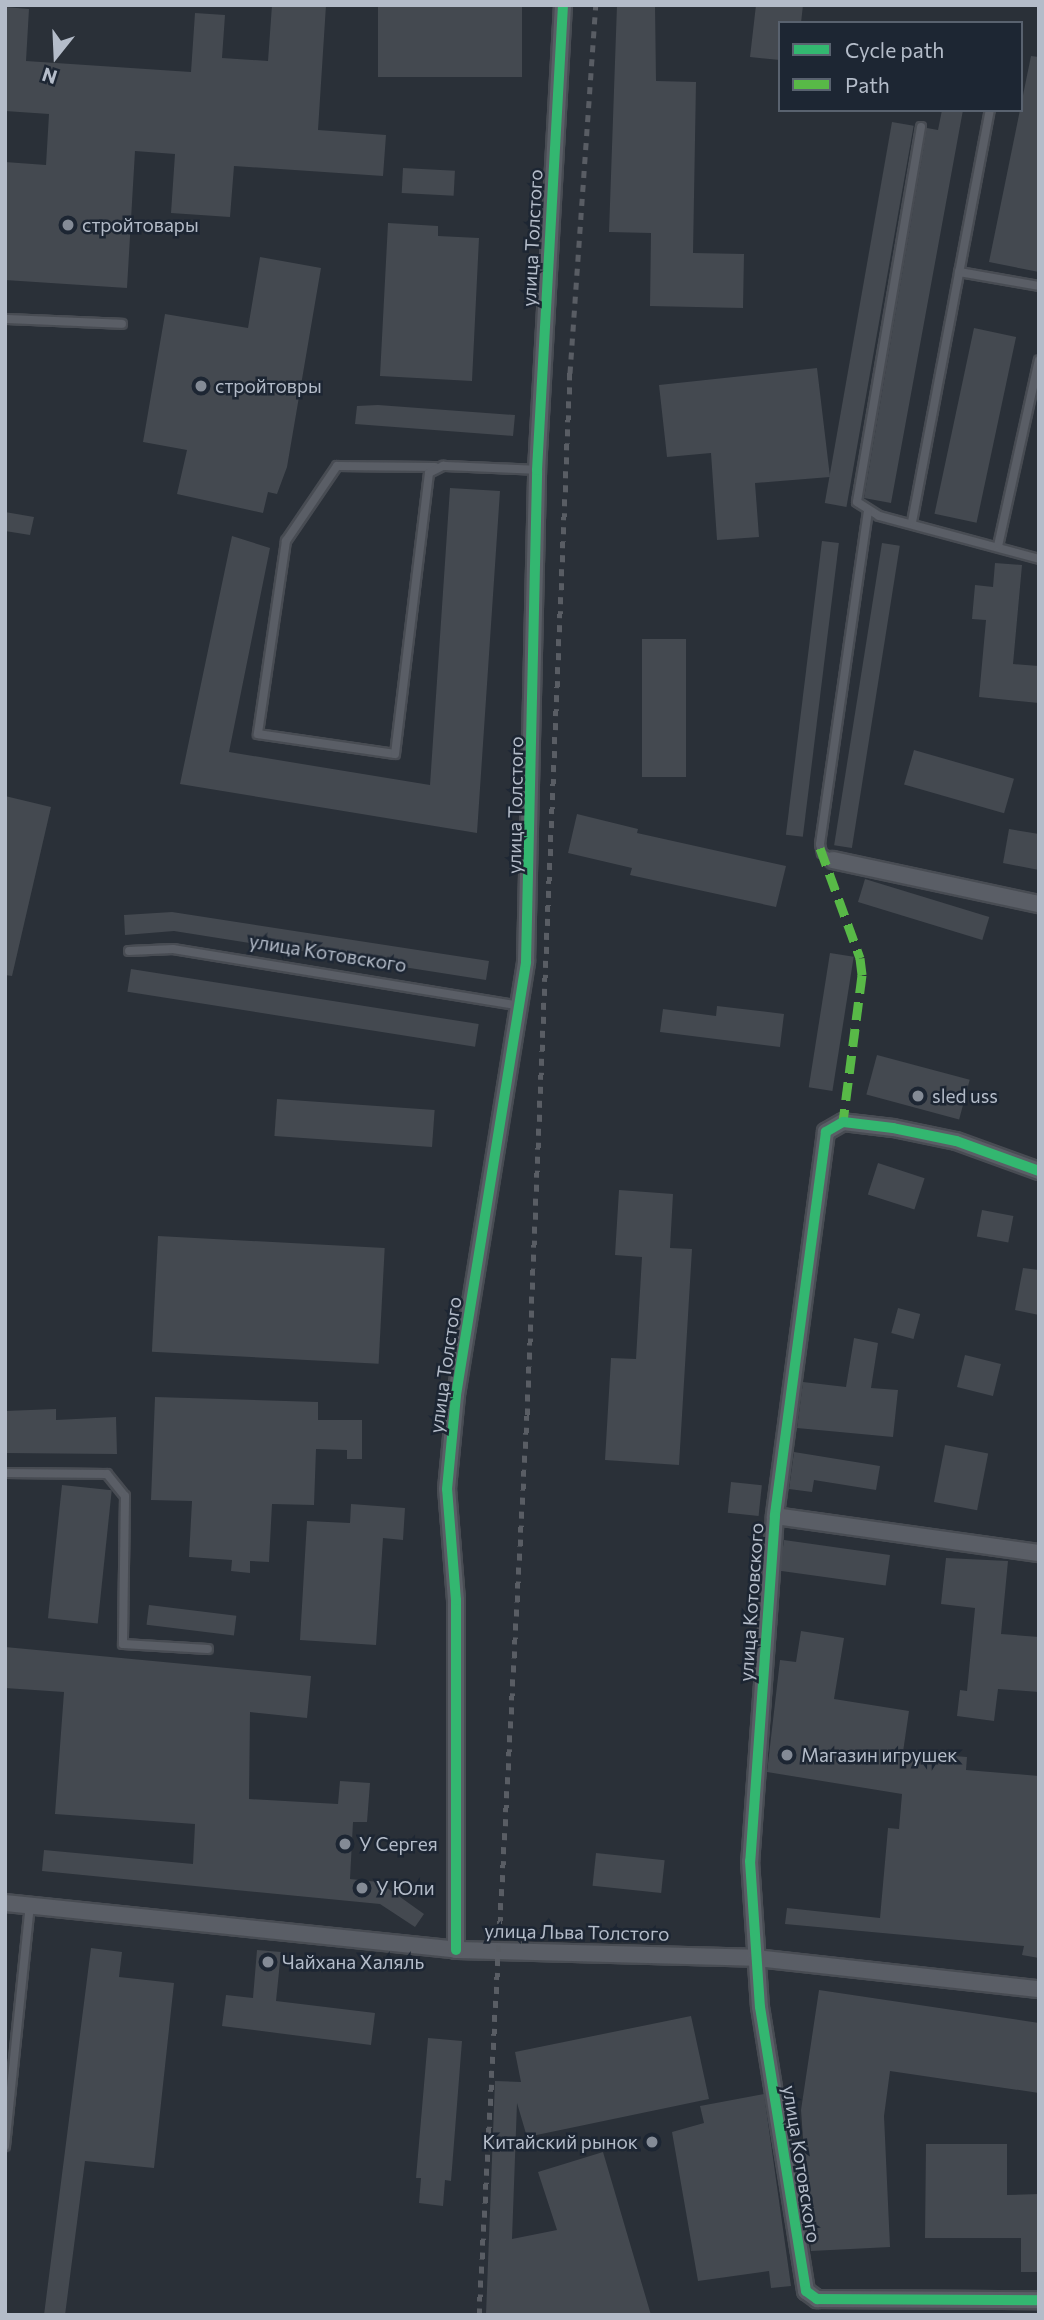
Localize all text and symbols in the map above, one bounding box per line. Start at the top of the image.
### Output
north arrow [21,21,91,91]
legend [778,21,1023,112]
text: Cycle path [845,37,944,62]
text: N [39,63,60,90]
text: Path [845,72,890,97]
street label: улица Толстого [517,169,547,307]
place label: стройтовары [82,214,199,236]
marker: стройтовары [60,217,76,233]
place label: стройтовры [215,375,322,397]
marker: стройтовры [193,378,209,394]
street label: улица Толстого [502,736,528,874]
street label: улица Котовского [248,929,408,977]
place label: sled uss [932,1085,998,1107]
marker: sled uss [910,1088,926,1104]
street label: улица Толстого [424,1295,466,1435]
street label: улица Котовского [734,1522,768,1682]
place label: Магазин игрушек [801,1744,957,1766]
marker: Магазин игрушек [779,1747,795,1763]
place label: У Сергея [359,1833,438,1855]
marker: У Сергея [337,1836,353,1852]
place label: У Юли [376,1877,435,1899]
marker: У Юли [354,1880,370,1896]
street label: улица Льва Толстого [484,1919,670,1945]
place label: Чайхана Халяль [282,1951,424,1973]
marker: Чайхана Халяль [260,1954,276,1970]
street label: улица Котовского [778,2084,826,2244]
place label: Китайский рынок [482,2131,638,2153]
marker: Китайский рынок [644,2134,660,2150]

